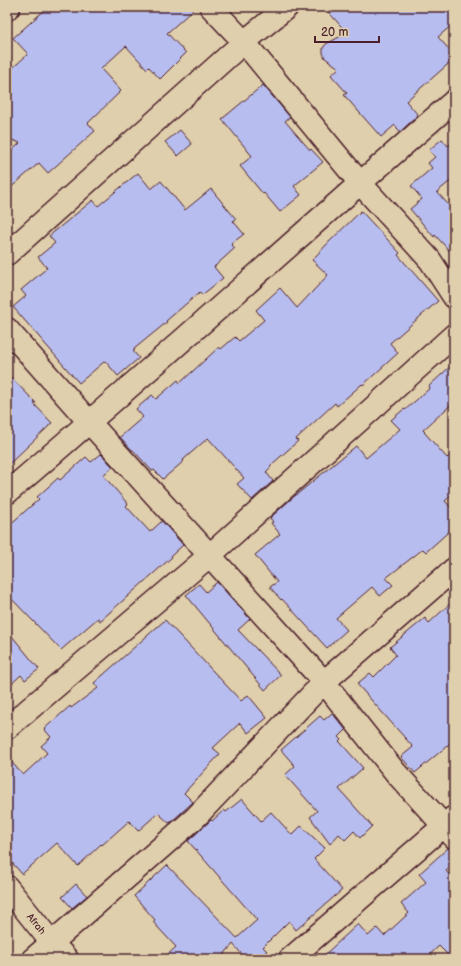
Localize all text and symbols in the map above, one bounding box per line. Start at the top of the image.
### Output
scale bar [315,18,379,44]
text: 20 m [321,25,348,40]
street label: Afrah [24,911,48,937]

